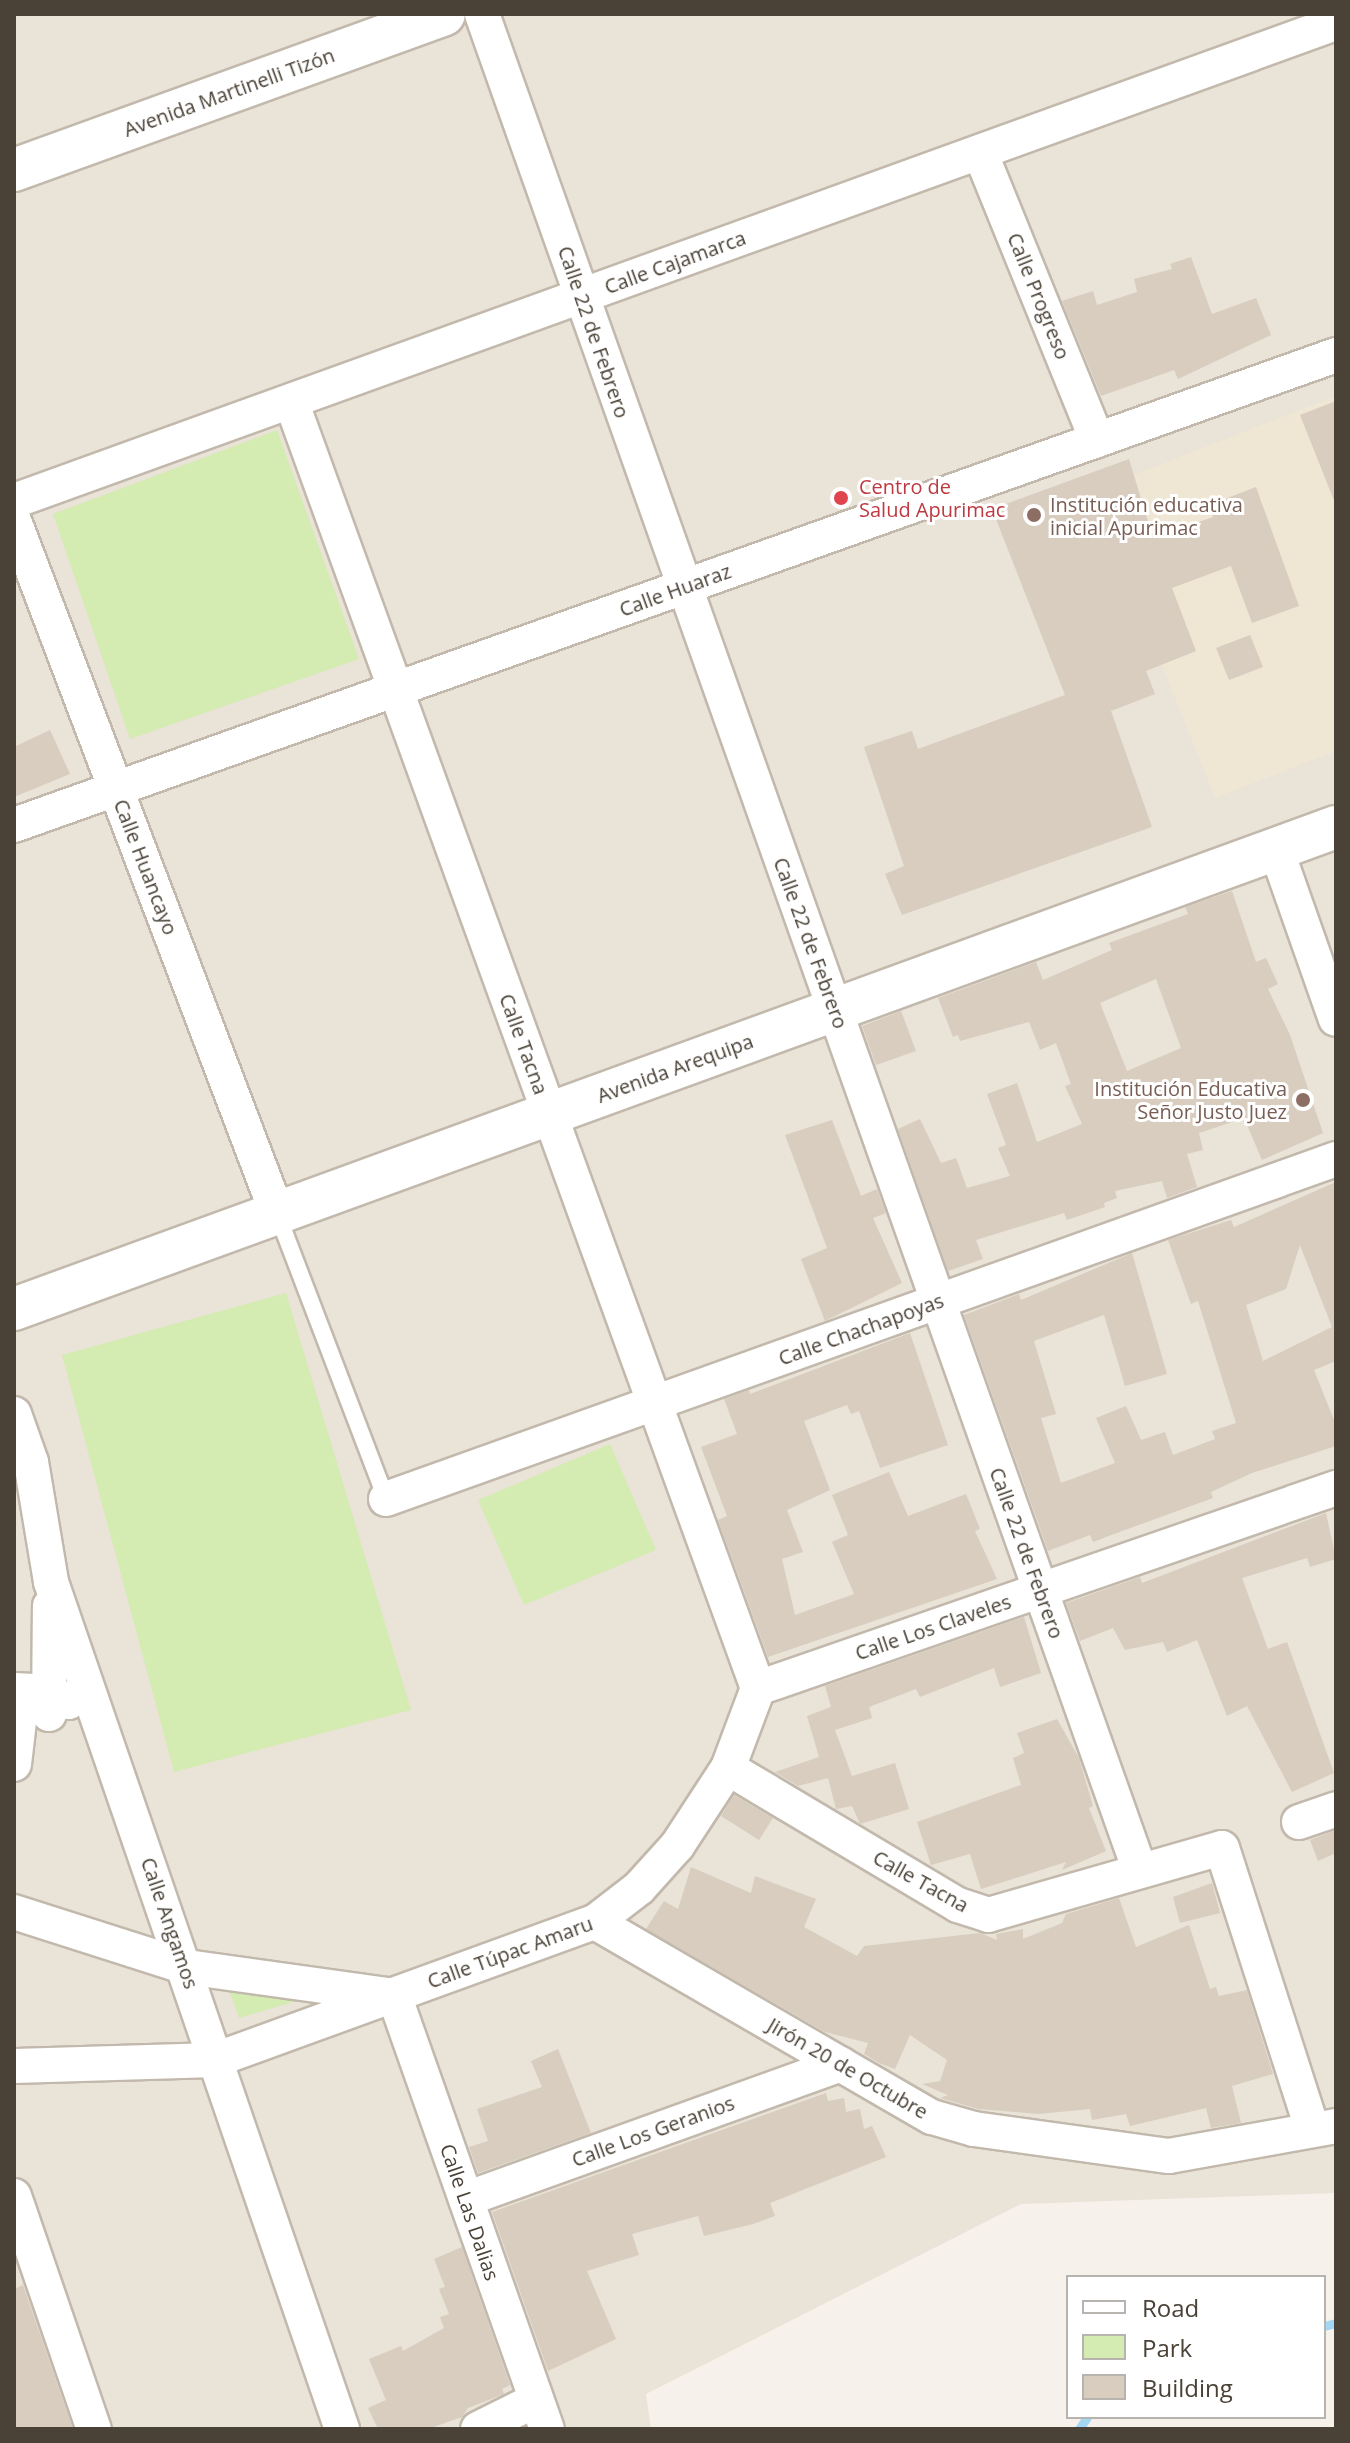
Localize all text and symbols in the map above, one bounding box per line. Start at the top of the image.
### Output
street label: Avenida Martinelli Tizón [120,43,338,141]
street label: Calle Cajamarca [601,225,749,299]
street label: Calle Progreso [1003,229,1075,363]
street label: Calle 22 de Febrero [553,243,635,421]
place label: Centro de Salud Apurimac [859,474,1005,521]
marker: Centro de Salud Apurimac [830,487,852,509]
place label: Institución educativa inicial Apurimac [1050,492,1243,539]
marker: Institución educativa inicial Apurimac [1025,506,1043,524]
street label: Calle Huaraz [616,559,734,621]
street label: Calle Huancayo [109,796,183,938]
street label: Calle 22 de Febrero [769,854,853,1032]
street label: Calle Tacna [495,990,553,1098]
street label: Avenida Arequipa [594,1029,756,1107]
place label: Institución Educativa Señor Justo Juez [1094,1076,1287,1123]
marker: Institución Educativa Señor Justo Juez [1294,1091,1312,1109]
street label: Calle Chachapoyas [775,1288,947,1370]
street label: Calle 22 de Febrero [985,1464,1069,1642]
street label: Calle Los Claveles [852,1589,1014,1665]
street label: Calle Tacna [869,1845,973,1917]
street label: Calle Angamos [136,1854,204,1992]
street label: Calle Túpac Amaru [424,1911,596,1993]
street label: Jirón 20 de Octubre [764,2012,932,2124]
street label: Calle Los Geranios [568,2090,738,2172]
street label: Calle Las Dalias [435,2141,505,2283]
legend [1066,2275,1326,2419]
text: Road [1142,2291,1199,2324]
text: Park [1142,2331,1192,2364]
text: Building [1142,2371,1233,2404]

